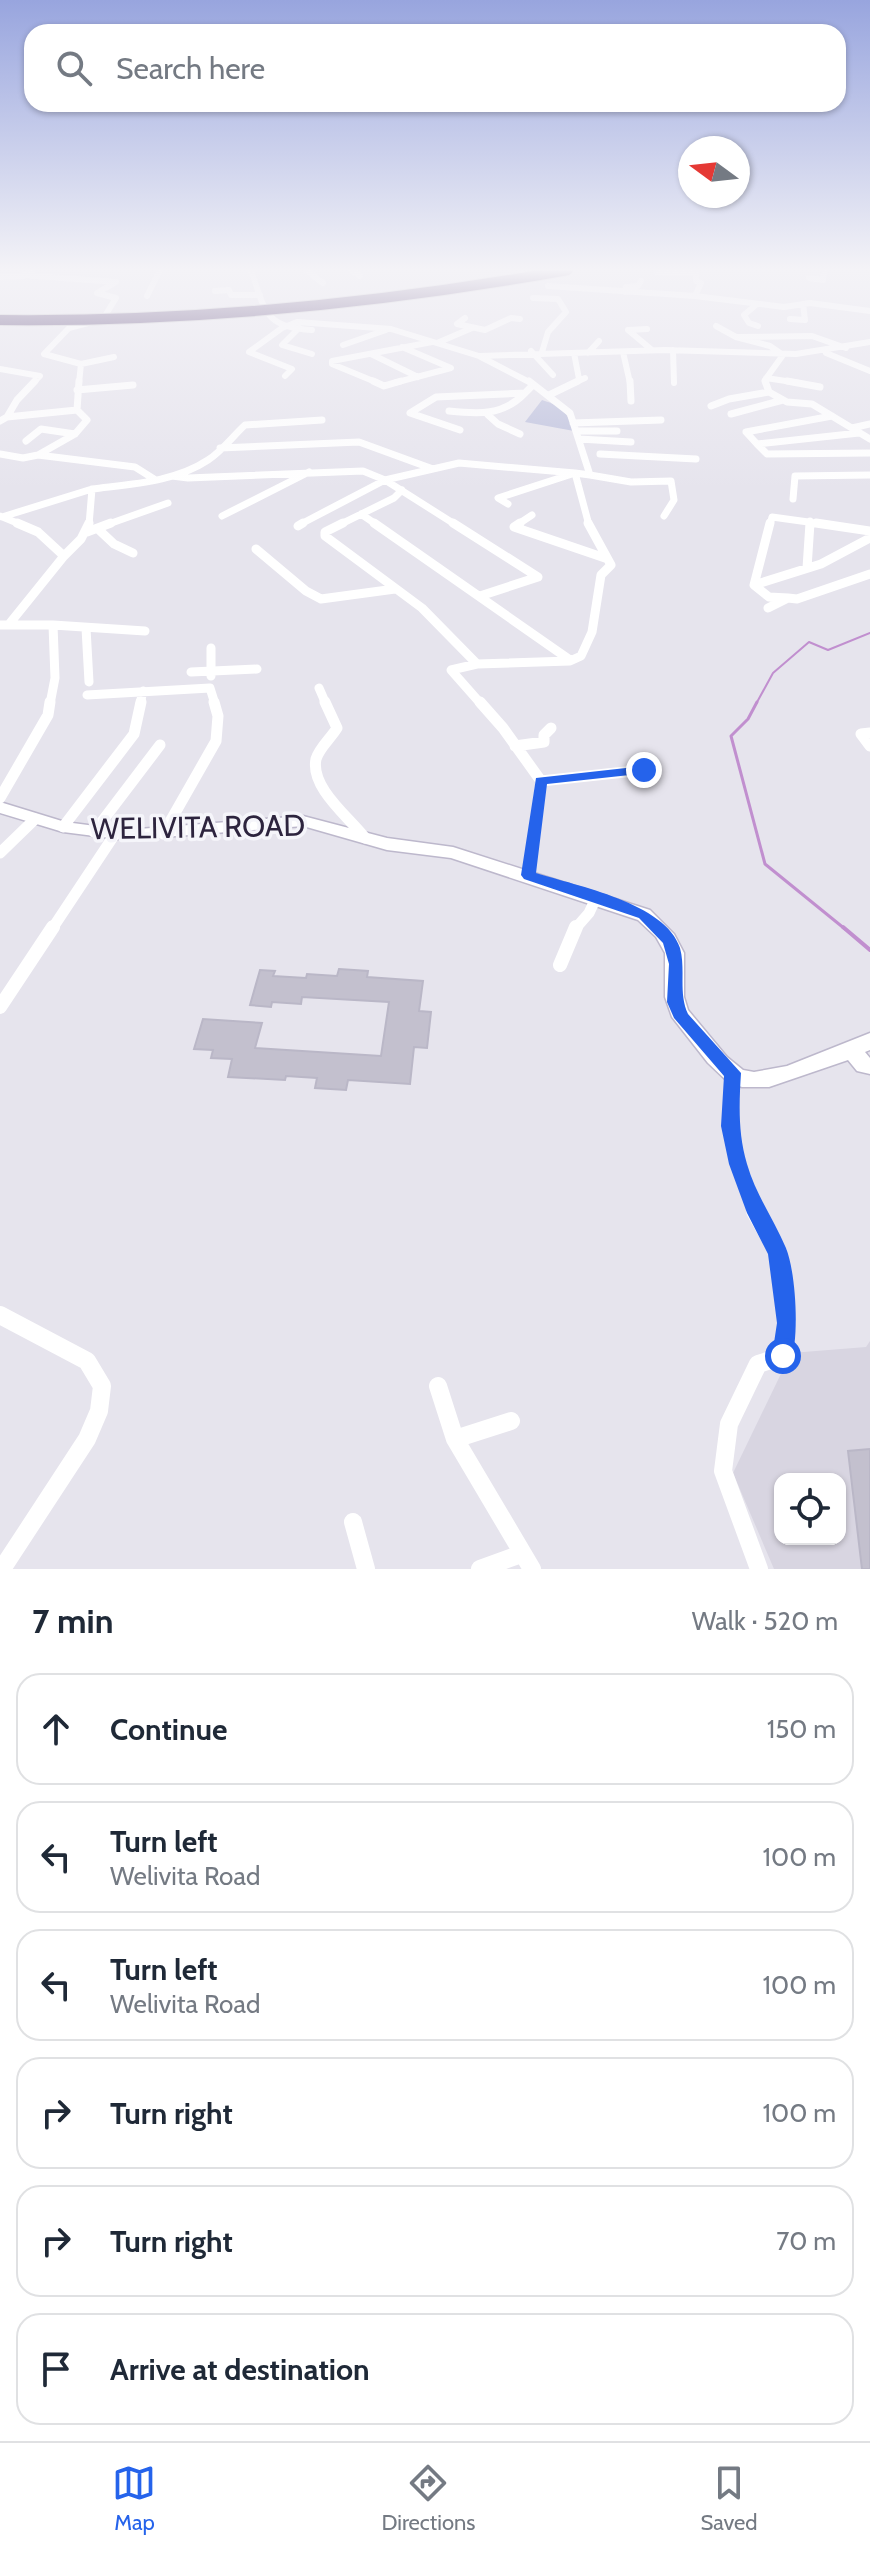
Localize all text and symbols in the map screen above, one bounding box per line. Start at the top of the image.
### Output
search box [24,24,846,112]
icon: search [52,46,96,90]
text: Search here [116,50,265,87]
north arrow [678,136,750,208]
route end [626,752,662,788]
street label: WELIVITA ROAD [90,807,306,847]
route start [765,1338,801,1374]
map controls [774,1473,846,1545]
button: locate [774,1473,846,1545]
text: 7 min [32,1600,113,1642]
text: Walk · 520 m [692,1605,838,1637]
icon: ahead [34,1707,78,1751]
text: Continue [110,1711,227,1748]
text: 150 m [767,1713,836,1745]
text: Turn left [110,1823,218,1860]
icon: left [34,1835,78,1879]
text: 100 m [763,1841,836,1873]
text: Welivita Road [110,1860,260,1892]
text: Turn left [110,1951,218,1988]
icon: left [34,1963,78,2007]
text: 100 m [763,1969,836,2001]
text: Welivita Road [110,1988,260,2020]
icon: right [34,2091,78,2135]
text: Turn right [110,2095,233,2132]
text: 100 m [763,2097,836,2129]
icon: right [34,2219,78,2263]
text: Turn right [110,2223,233,2260]
text: 70 m [776,2225,836,2257]
icon: arrive [34,2347,78,2391]
text: Arrive at destination [110,2351,370,2388]
tab: Map [112,2461,156,2536]
tab: Directions [381,2461,475,2536]
tab: Saved [700,2461,758,2536]

